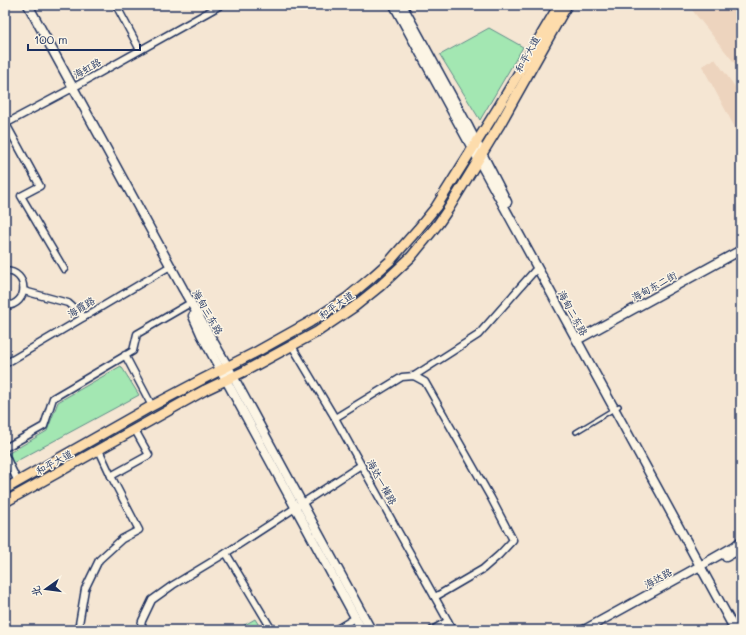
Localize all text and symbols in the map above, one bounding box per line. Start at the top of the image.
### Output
scale bar [28,26,140,52]
text: 100 m [34,31,68,47]
street label: 和平大道 [511,33,543,75]
street label: 海虹路 [70,55,104,81]
street label: 海甸东二街 [629,268,679,304]
street label: 海甸三东路 [189,287,227,337]
street label: 和平大道 [316,288,356,322]
street label: 海甸二东路 [555,288,591,338]
street label: 海霞路 [65,293,97,321]
street label: 和平大道 [33,446,75,478]
street label: 海达一横路 [364,457,400,507]
street label: 海达路 [641,565,675,591]
north arrow [26,569,66,609]
text: 北 [27,584,44,599]

